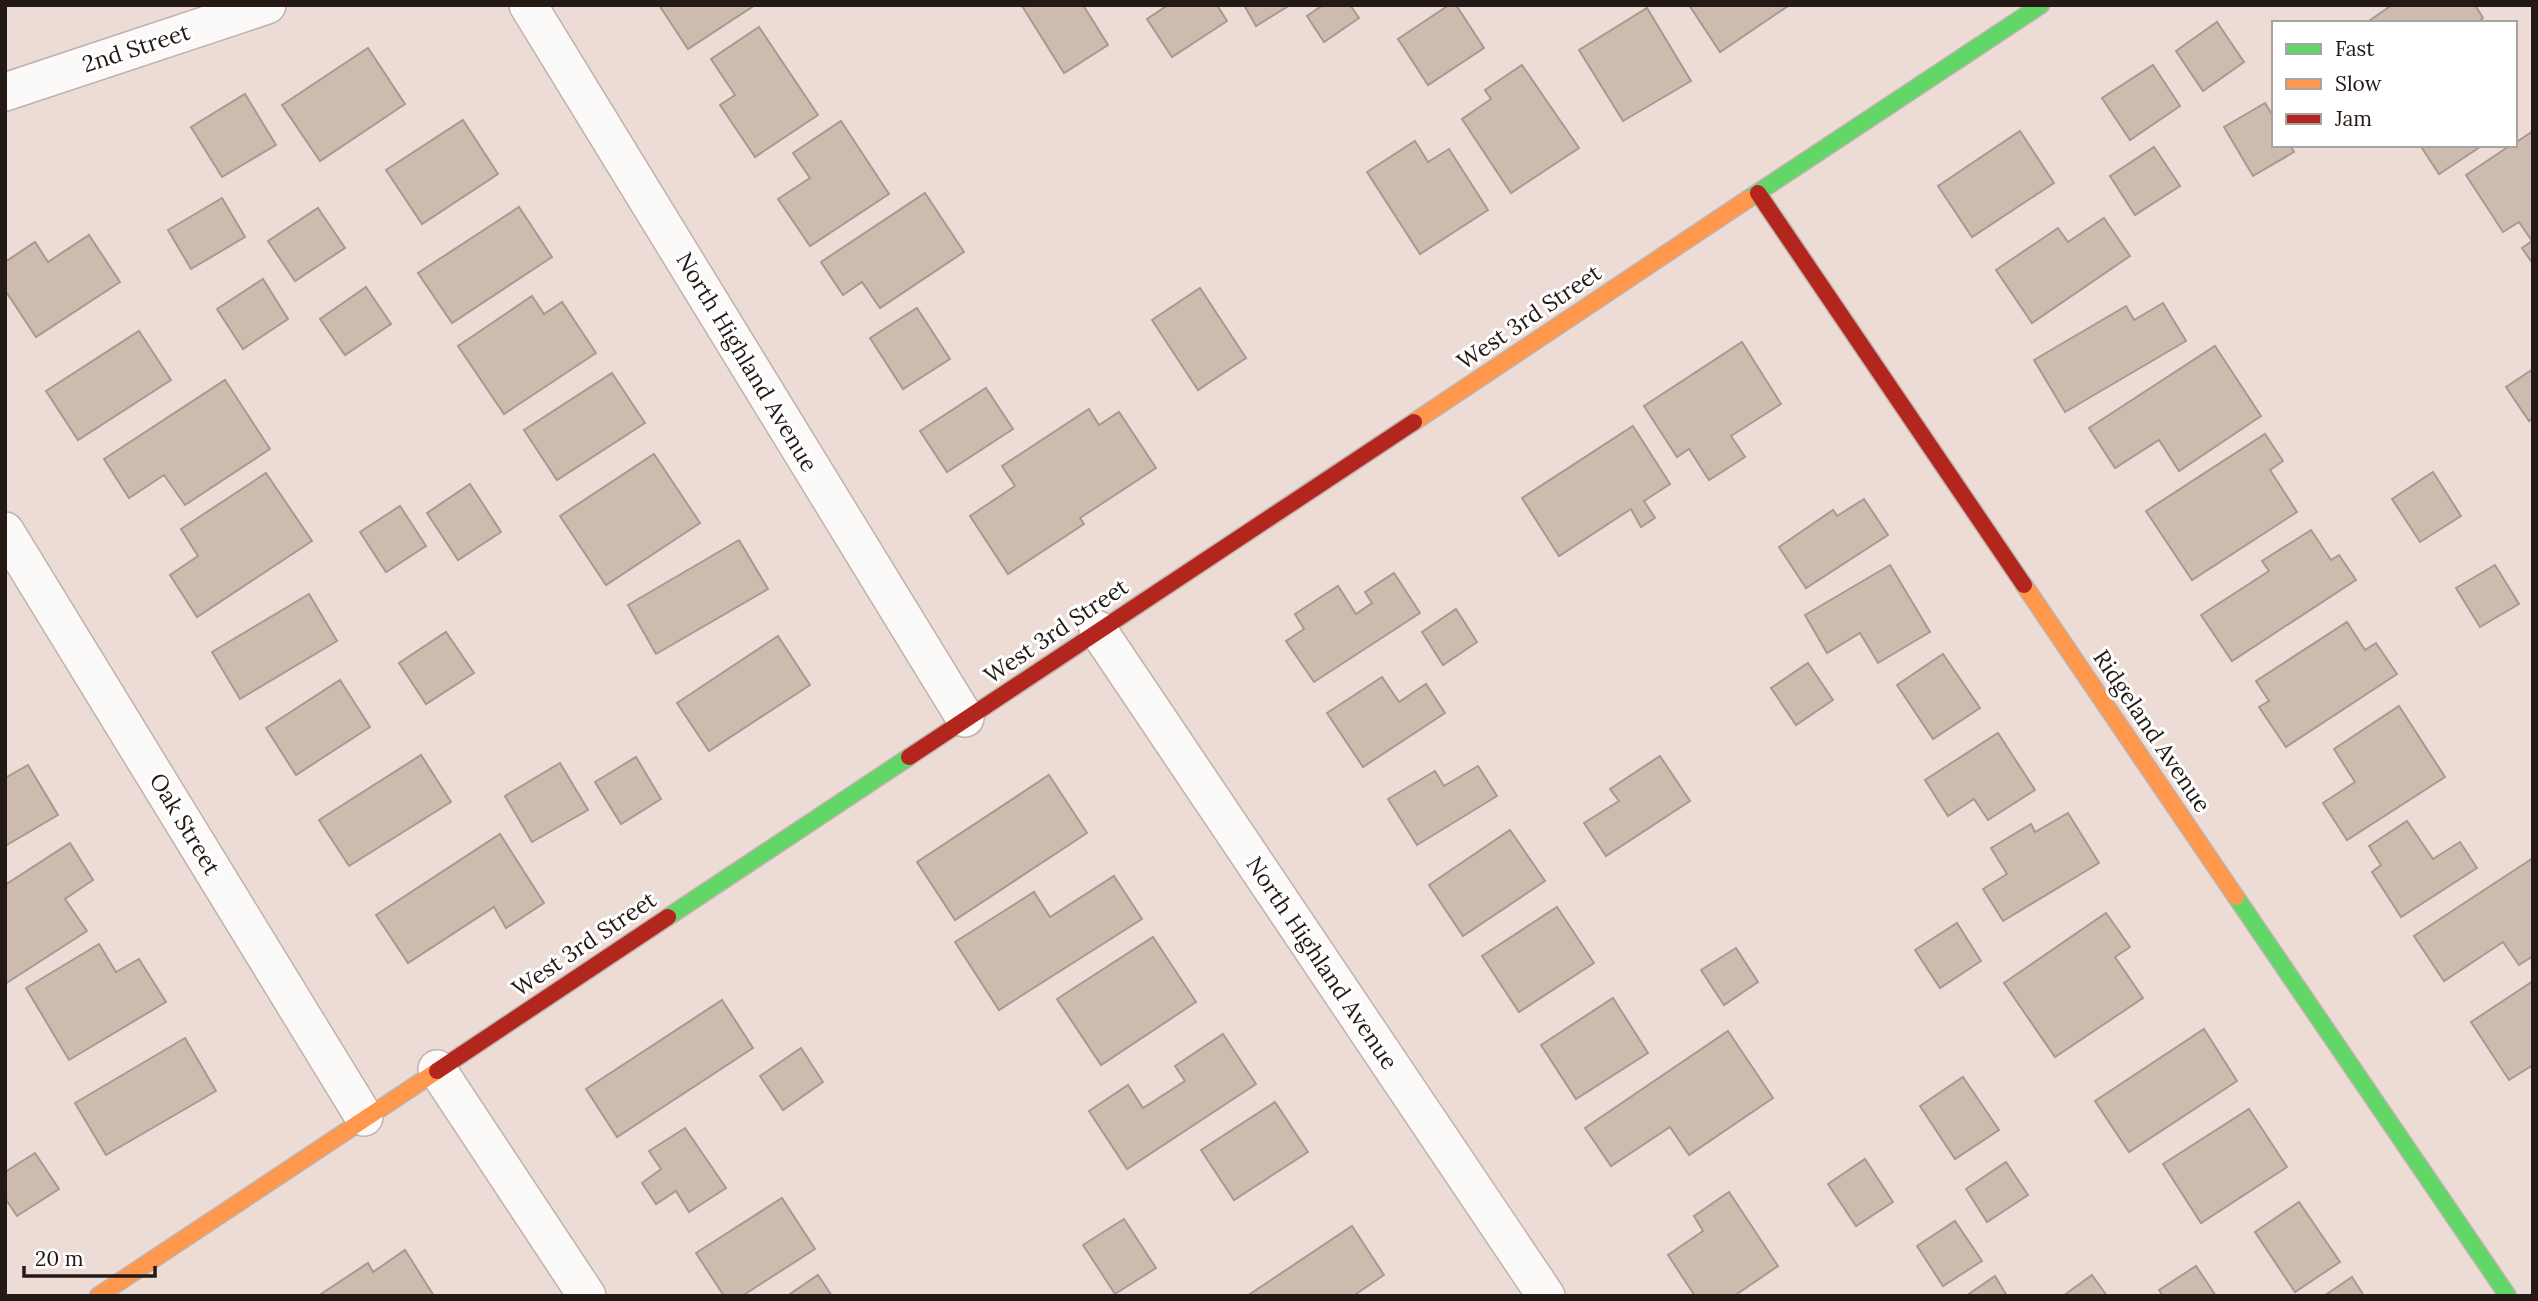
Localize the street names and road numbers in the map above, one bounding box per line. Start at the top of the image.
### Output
street label: 2nd Street [78,17,193,79]
street label: North Highland Avenue [670,247,824,477]
street label: West 3rd Street [1451,258,1606,375]
street label: West 3rd Street [978,572,1133,689]
street label: Ridgeland Avenue [2087,644,2217,817]
street label: Oak Street [144,768,227,880]
street label: North Highland Avenue [1240,851,1405,1075]
street label: West 3rd Street [506,885,661,1002]

